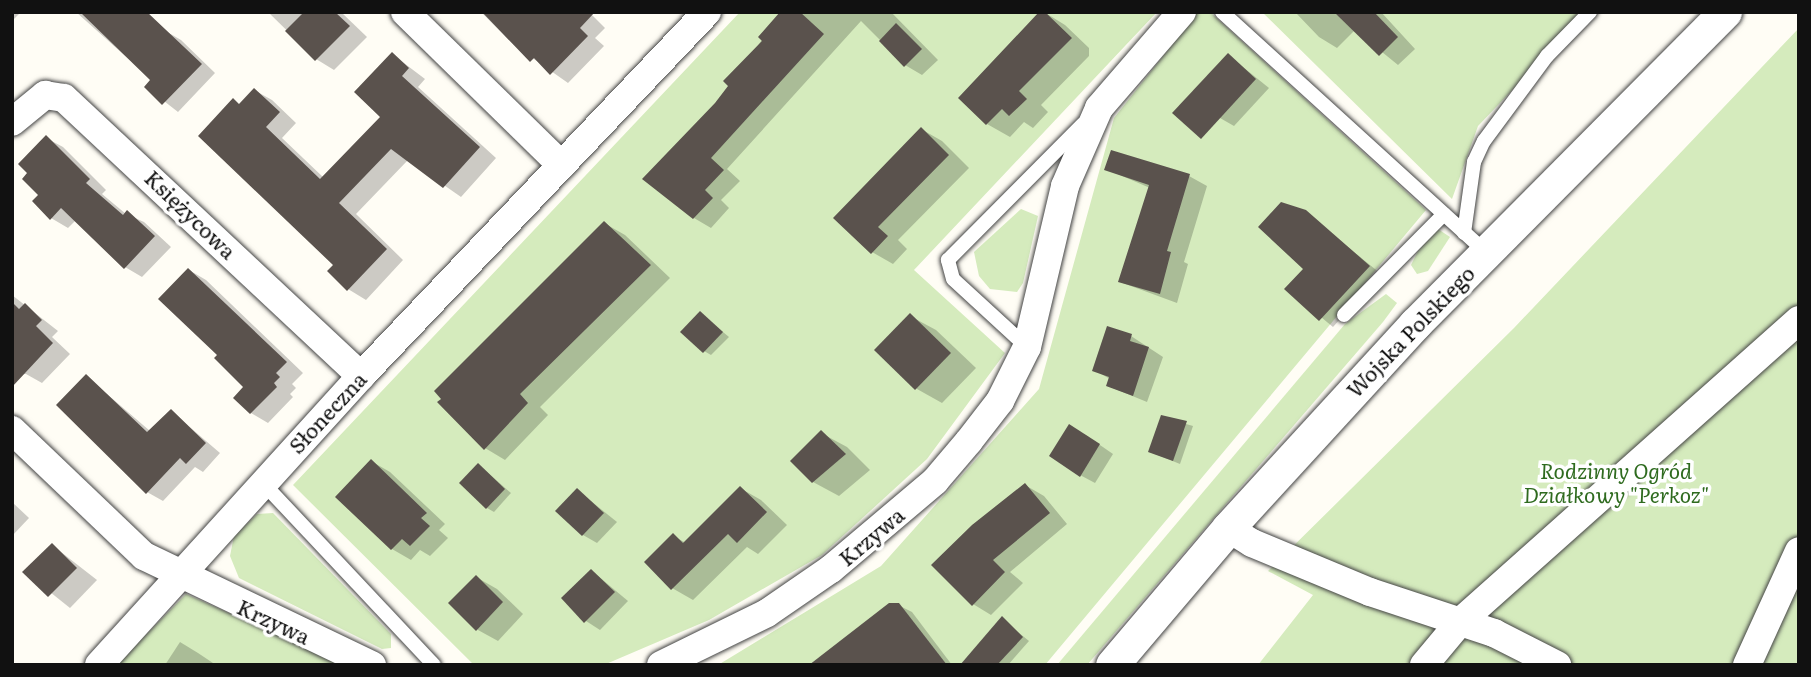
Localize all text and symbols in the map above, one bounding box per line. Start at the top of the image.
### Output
street label: Księżycowa [140,164,242,264]
street label: Wojska Polskiego [1341,260,1479,402]
street label: Słoneczna [283,366,371,458]
park label: Rodzinny Ogród Działkowy "Perkoz" [1523,457,1709,507]
street label: Krzywa [833,502,909,570]
street label: Krzywa [234,593,314,649]

